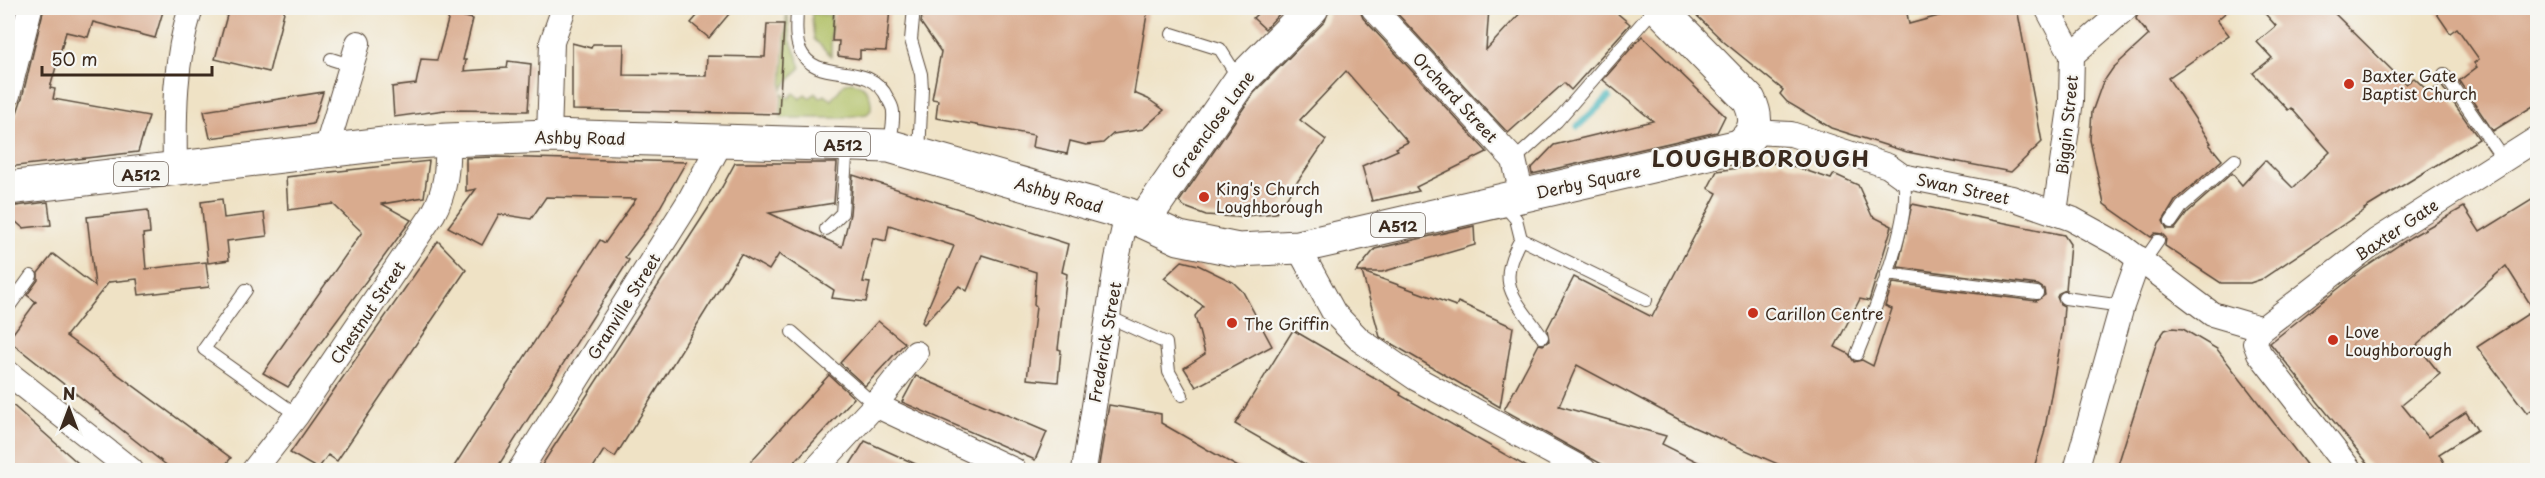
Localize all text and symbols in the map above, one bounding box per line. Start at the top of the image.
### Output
scale bar [42,39,212,77]
text: 50 m [51,45,98,72]
street label: Orchard Street [1408,47,1505,148]
place label: Baxter Gate Baptist Church [2361,63,2477,105]
street label: Greenclose Lane [1165,65,1259,183]
street label: Biggin Street [2049,73,2083,176]
marker: Baxter Gate Baptist Church [2342,77,2356,91]
street label: Ashby Road [534,124,626,150]
road number: A512 [816,132,870,156]
district label: LOUGHBOROUGH [1652,141,1870,174]
street label: Derby Square [1533,158,1643,204]
road number: A512 [114,162,168,186]
street label: Swan Street [1914,166,2012,210]
street label: Ashby Road [1012,170,1106,218]
place label: King's Church Loughborough [1216,176,1323,218]
marker: King's Church Loughborough [1197,190,1211,204]
street label: Baxter Gate [2350,192,2442,266]
road number: A512 [1371,213,1425,237]
street label: Granville Street [581,248,666,364]
street label: Chestnut Street [324,255,411,368]
street label: Frederick Street [1082,279,1127,404]
place label: Carillon Centre [1765,301,1883,325]
marker: Carillon Centre [1746,306,1760,320]
place label: The Griffin [1244,311,1329,335]
marker: The Griffin [1225,316,1239,330]
place label: Love Loughborough [2345,319,2452,361]
marker: Love Loughborough [2326,333,2340,347]
north arrow [39,379,99,439]
text: N [63,381,75,405]

